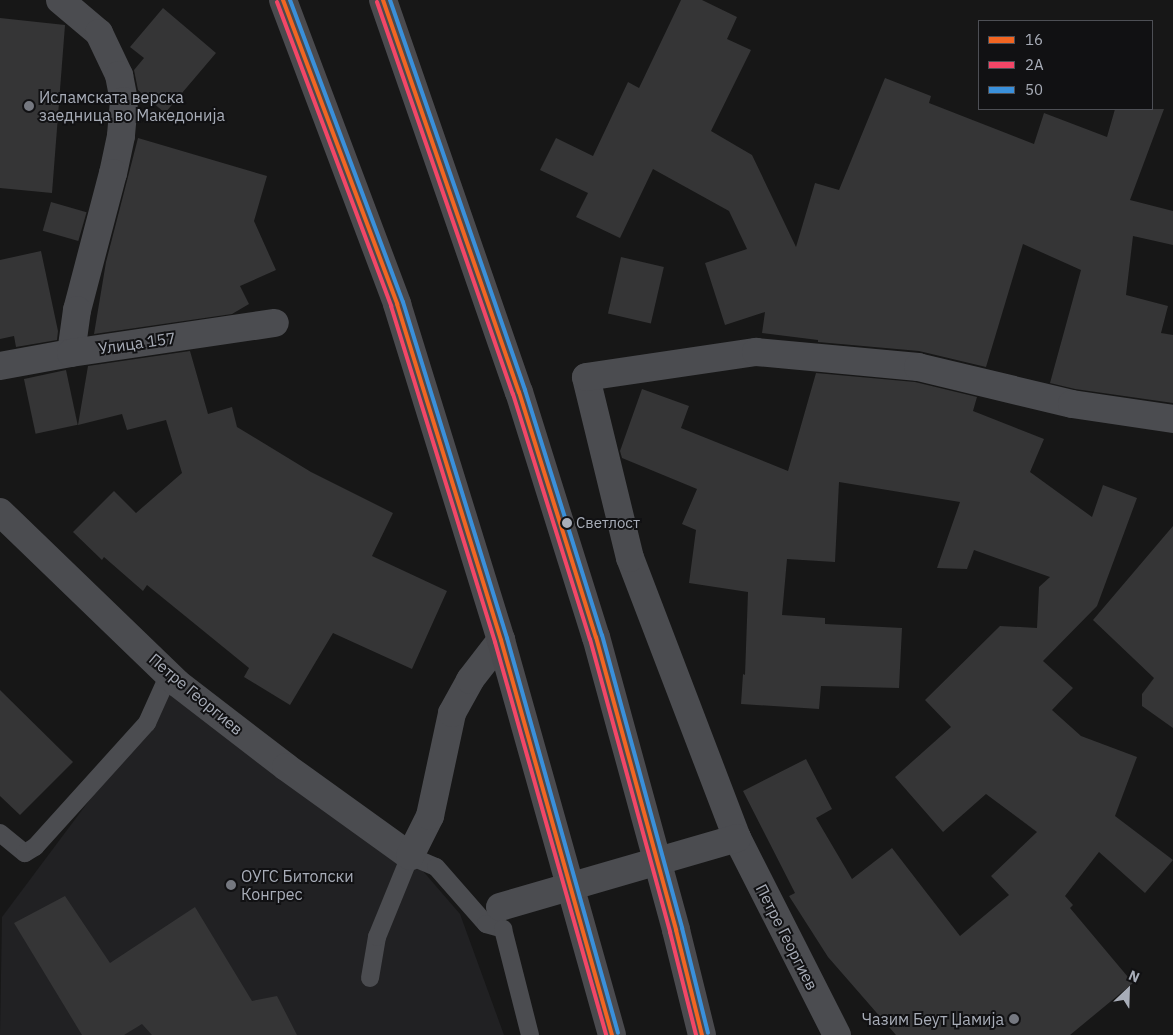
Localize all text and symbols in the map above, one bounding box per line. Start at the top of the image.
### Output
legend [978,20,1153,110]
text: 16 [1025,30,1043,49]
text: 2A [1025,55,1044,74]
text: 50 [1025,80,1043,99]
place label: Исламската верска заедница во Македонија [39,87,225,125]
marker: Исламската верска заедница во Македонија [23,100,35,112]
street label: Улица 157 [97,328,177,358]
place label: Светлост [576,514,640,532]
marker: Светлост [562,518,572,528]
street label: Петре Георгиев [145,649,247,739]
place label: ОУГС Битолски Конгрес [241,866,354,904]
marker: ОУГС Битолски Конгрес [225,879,237,891]
street label: Петре Георгиев [752,881,822,993]
north arrow [1103,965,1153,1015]
text: N [1126,966,1142,987]
place label: Чазим Беут Џамија [862,1009,1004,1029]
marker: Чазим Беут Џамија [1008,1013,1020,1025]

